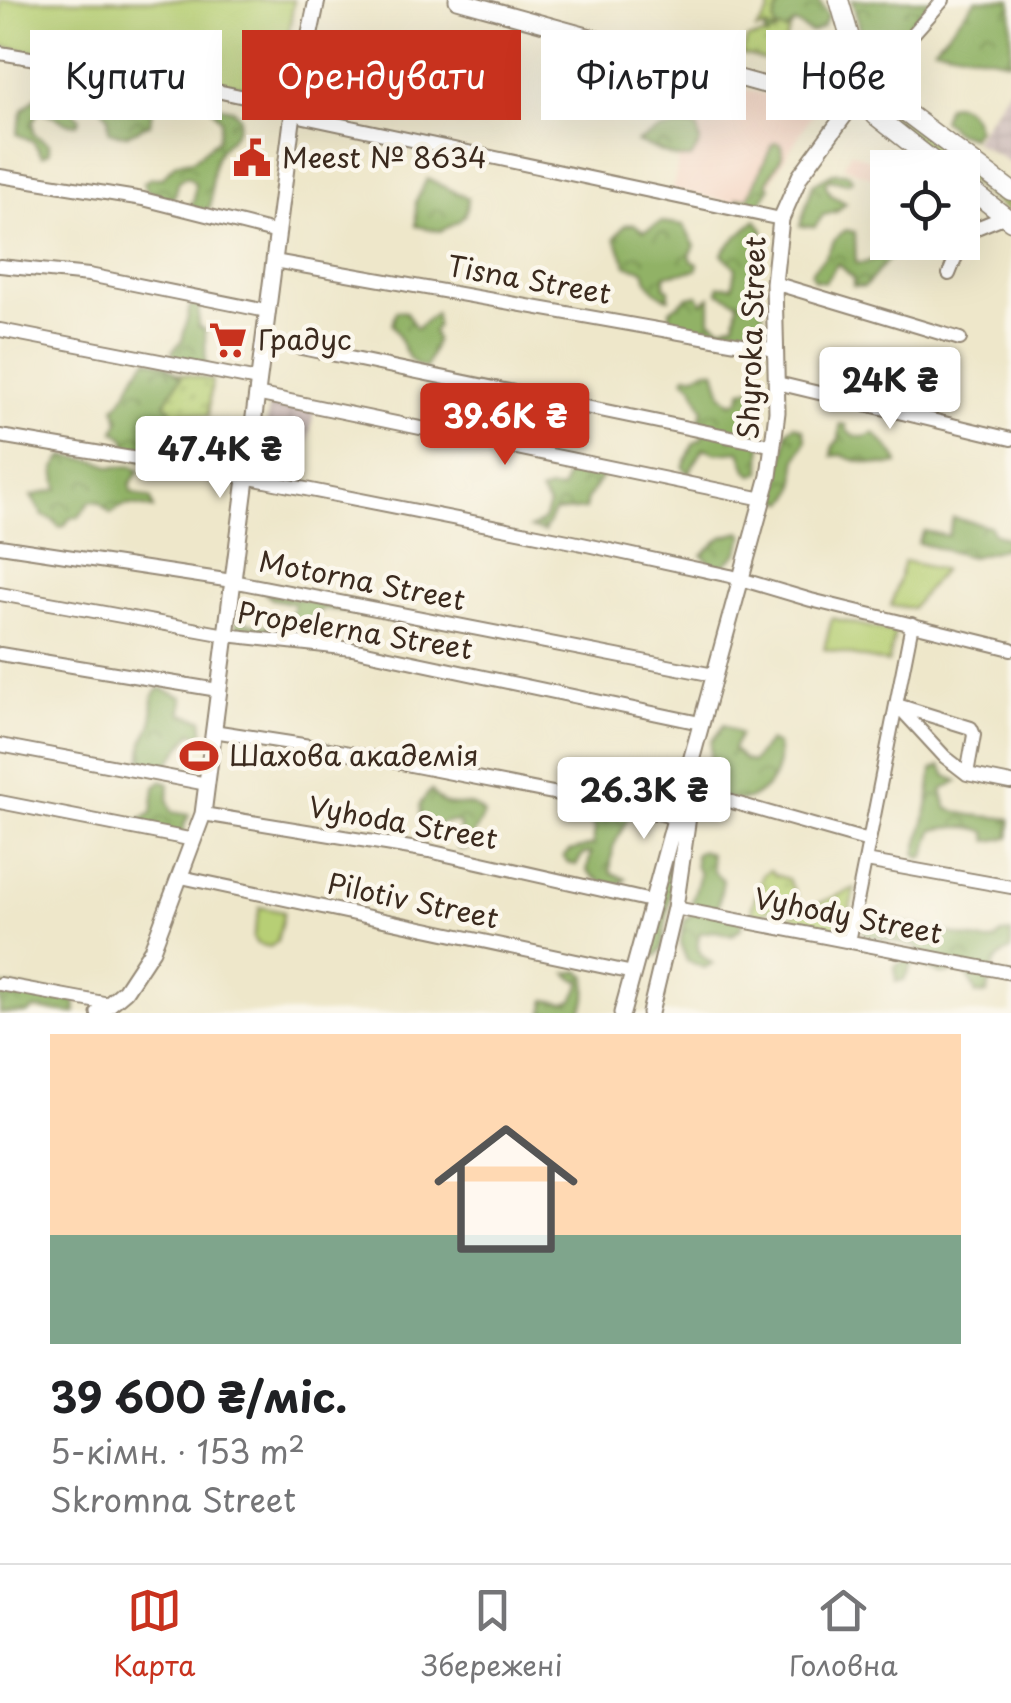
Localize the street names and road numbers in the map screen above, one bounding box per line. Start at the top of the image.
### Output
street label: Shyroka Street [725,235,776,440]
street label: Tisna Street [444,243,614,314]
street label: Motorna Street [256,538,469,621]
street label: Propelerna Street [235,590,476,669]
street label: Vyhoda Street [305,784,501,859]
street label: Pilotiv Street [324,860,503,939]
street label: Vyhody Street [751,875,946,954]

